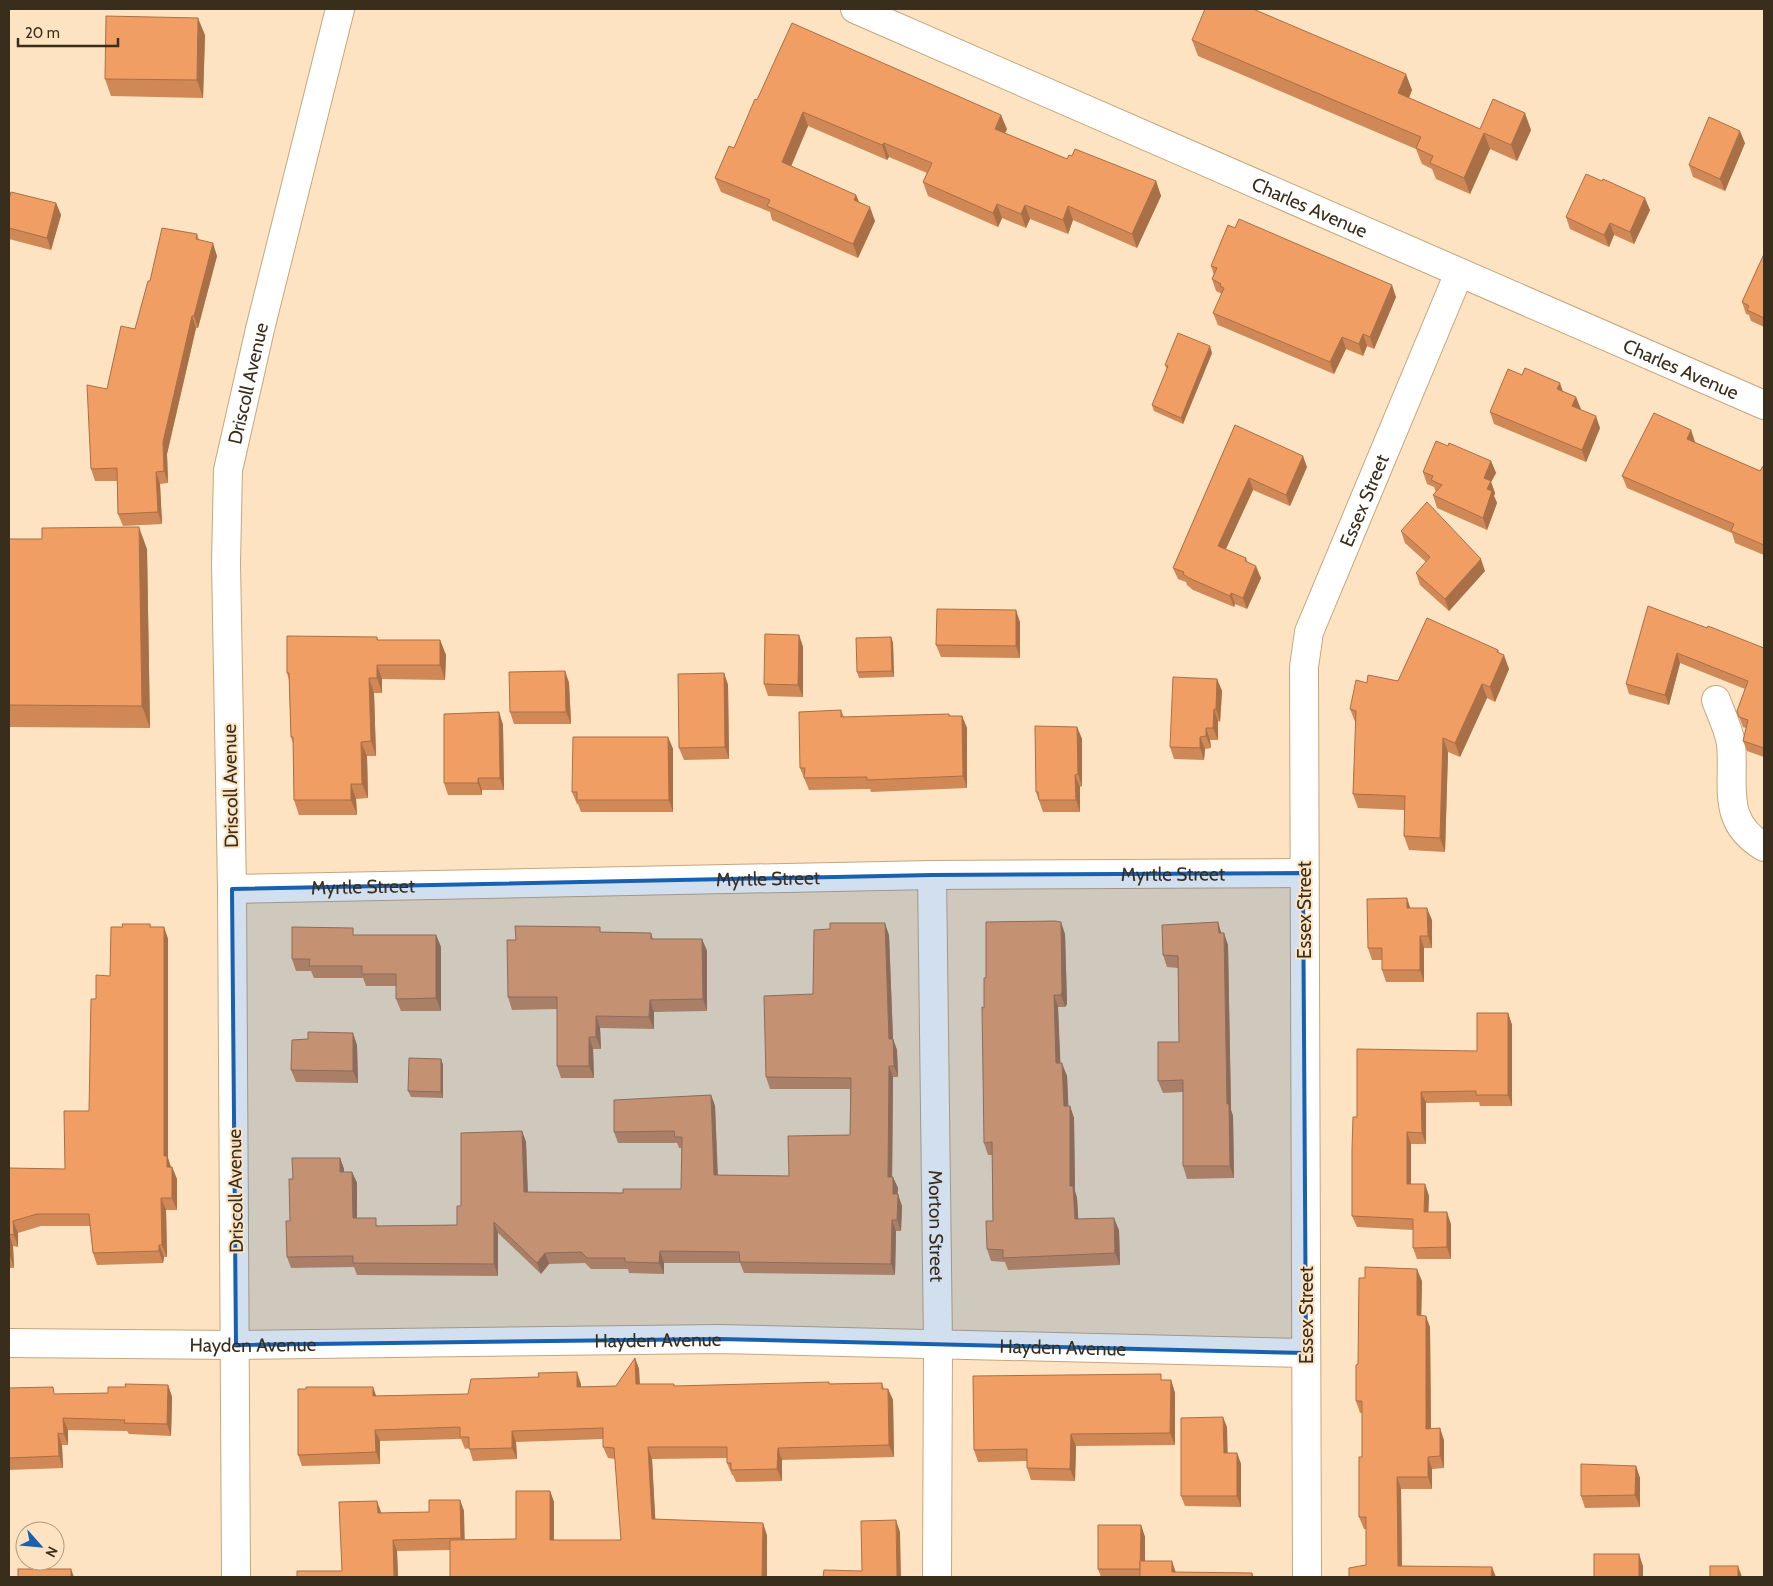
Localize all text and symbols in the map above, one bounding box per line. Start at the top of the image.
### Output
scale bar [18,15,118,47]
text: 20 m [25,24,60,42]
street label: Charles Avenue [1248,172,1371,243]
street label: Driscoll Avenue [223,320,273,446]
street label: Charles Avenue [1620,334,1742,405]
street label: Essex Street [1335,450,1394,550]
street label: Driscoll Avenue [218,724,243,848]
street label: Essex Street [1293,860,1316,959]
street label: Myrtle Street [1121,862,1226,886]
street label: Myrtle Street [716,866,821,891]
street label: Myrtle Street [311,874,416,899]
street label: Driscoll Avenue [223,1129,248,1253]
street label: Morton Street [924,1170,948,1283]
street label: Essex Street [1295,1265,1318,1364]
street label: Hayden Avenue [594,1328,722,1353]
street label: Hayden Avenue [189,1333,317,1357]
street label: Hayden Avenue [999,1335,1127,1361]
north arrow [15,1521,65,1571]
text: N [41,1543,62,1560]

